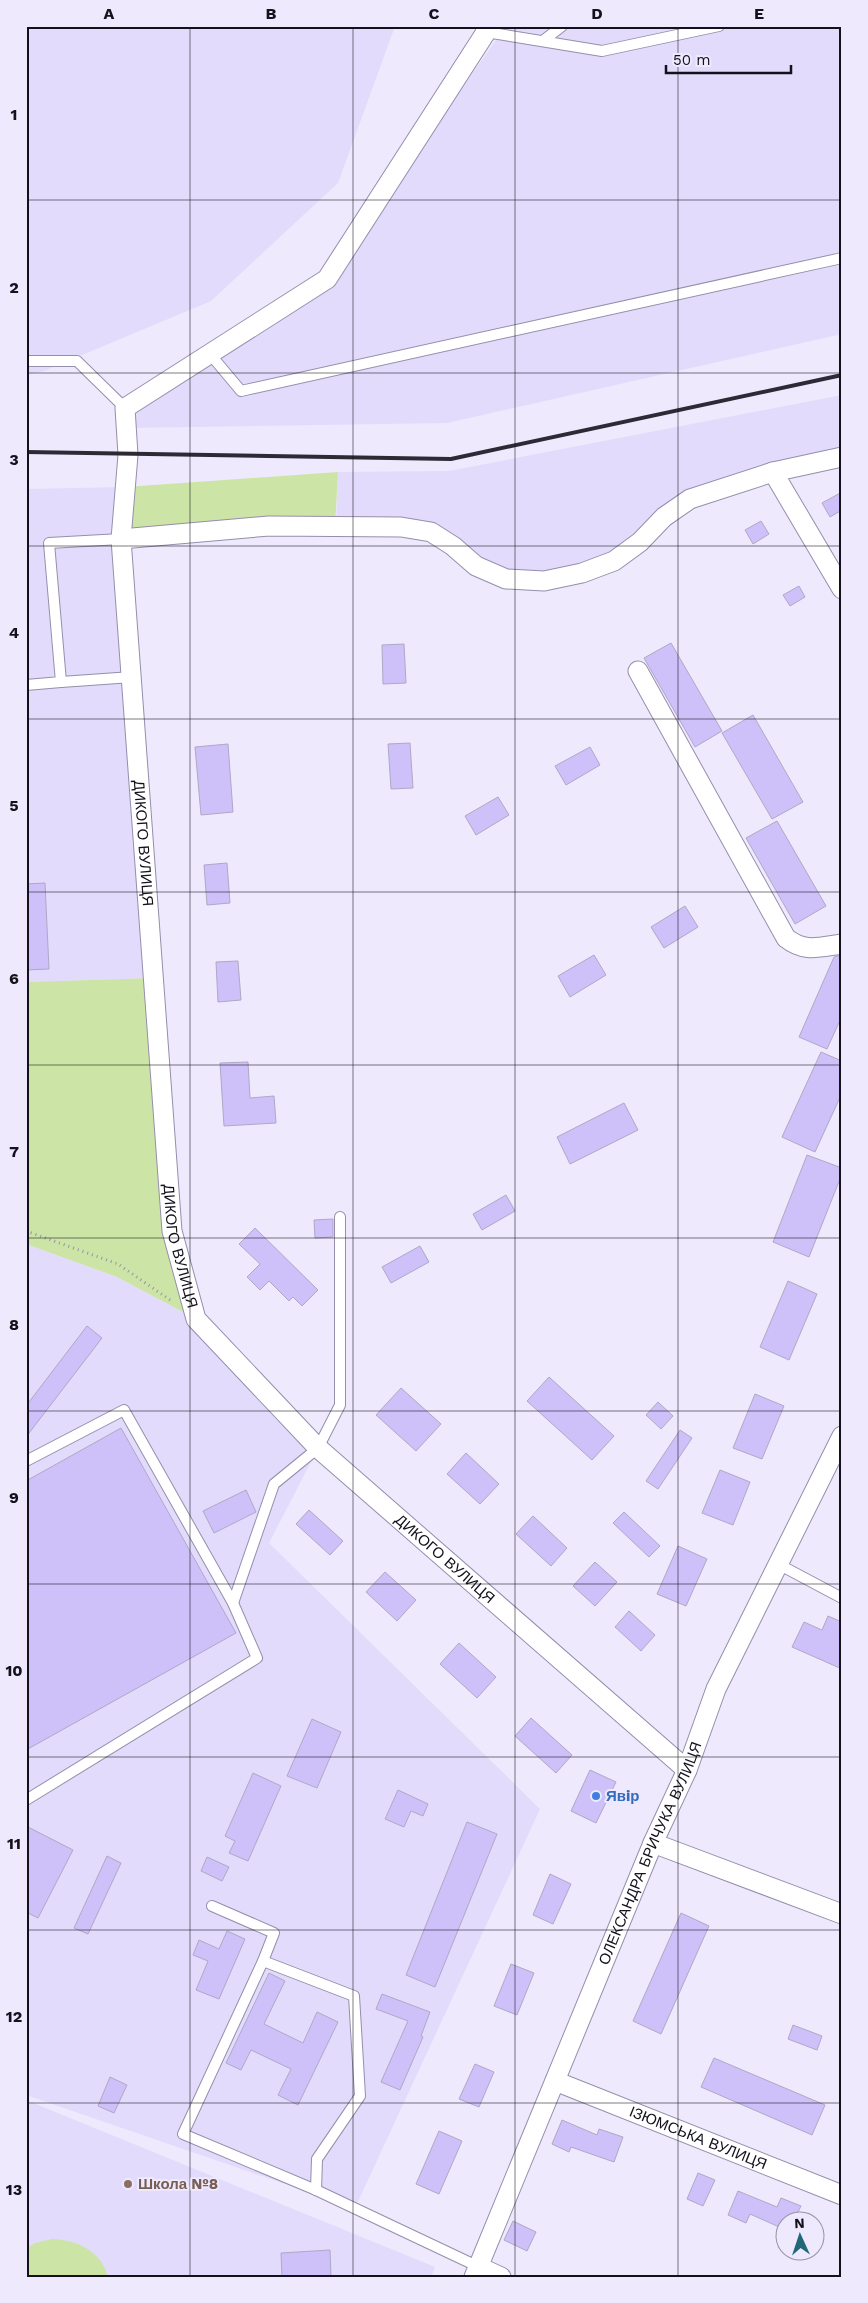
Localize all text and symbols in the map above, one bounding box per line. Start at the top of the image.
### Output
text: A [104,4,115,23]
text: B [266,4,277,23]
text: C [429,4,440,23]
text: D [591,4,603,23]
text: E [754,4,764,23]
scale bar [666,42,790,74]
text: 50 m [673,51,710,69]
text: 1 [11,105,17,124]
text: 2 [9,278,19,297]
text: 3 [9,450,19,469]
text: 4 [9,623,19,642]
street label: ДИКОГО ВУЛИЦЯ [130,780,157,907]
text: 5 [9,796,19,815]
text: 6 [9,969,19,988]
text: 7 [9,1142,19,1161]
street label: ДИКОГО ВУЛИЦЯ [160,1183,202,1310]
text: 8 [9,1315,19,1334]
text: 9 [9,1488,19,1507]
street label: ДИКОГО ВУЛИЦЯ [391,1510,498,1607]
text: 10 [5,1661,23,1680]
street label: ОЛЕКСАНДРА БРИЧУКА ВУЛИЦЯ [595,1739,705,1967]
place label: Явiр [606,1787,640,1805]
marker: Явiр [590,1790,602,1802]
text: 11 [7,1834,21,1853]
text: 12 [6,2007,22,2026]
street label: ІЗЮМСЬКА ВУЛИЦЯ [627,2102,770,2173]
place label: Школа №8 [138,2175,218,2193]
marker: Школа №8 [122,2178,134,2190]
text: 13 [6,2180,22,2199]
north arrow [776,2210,826,2260]
text: N [794,2215,805,2231]

